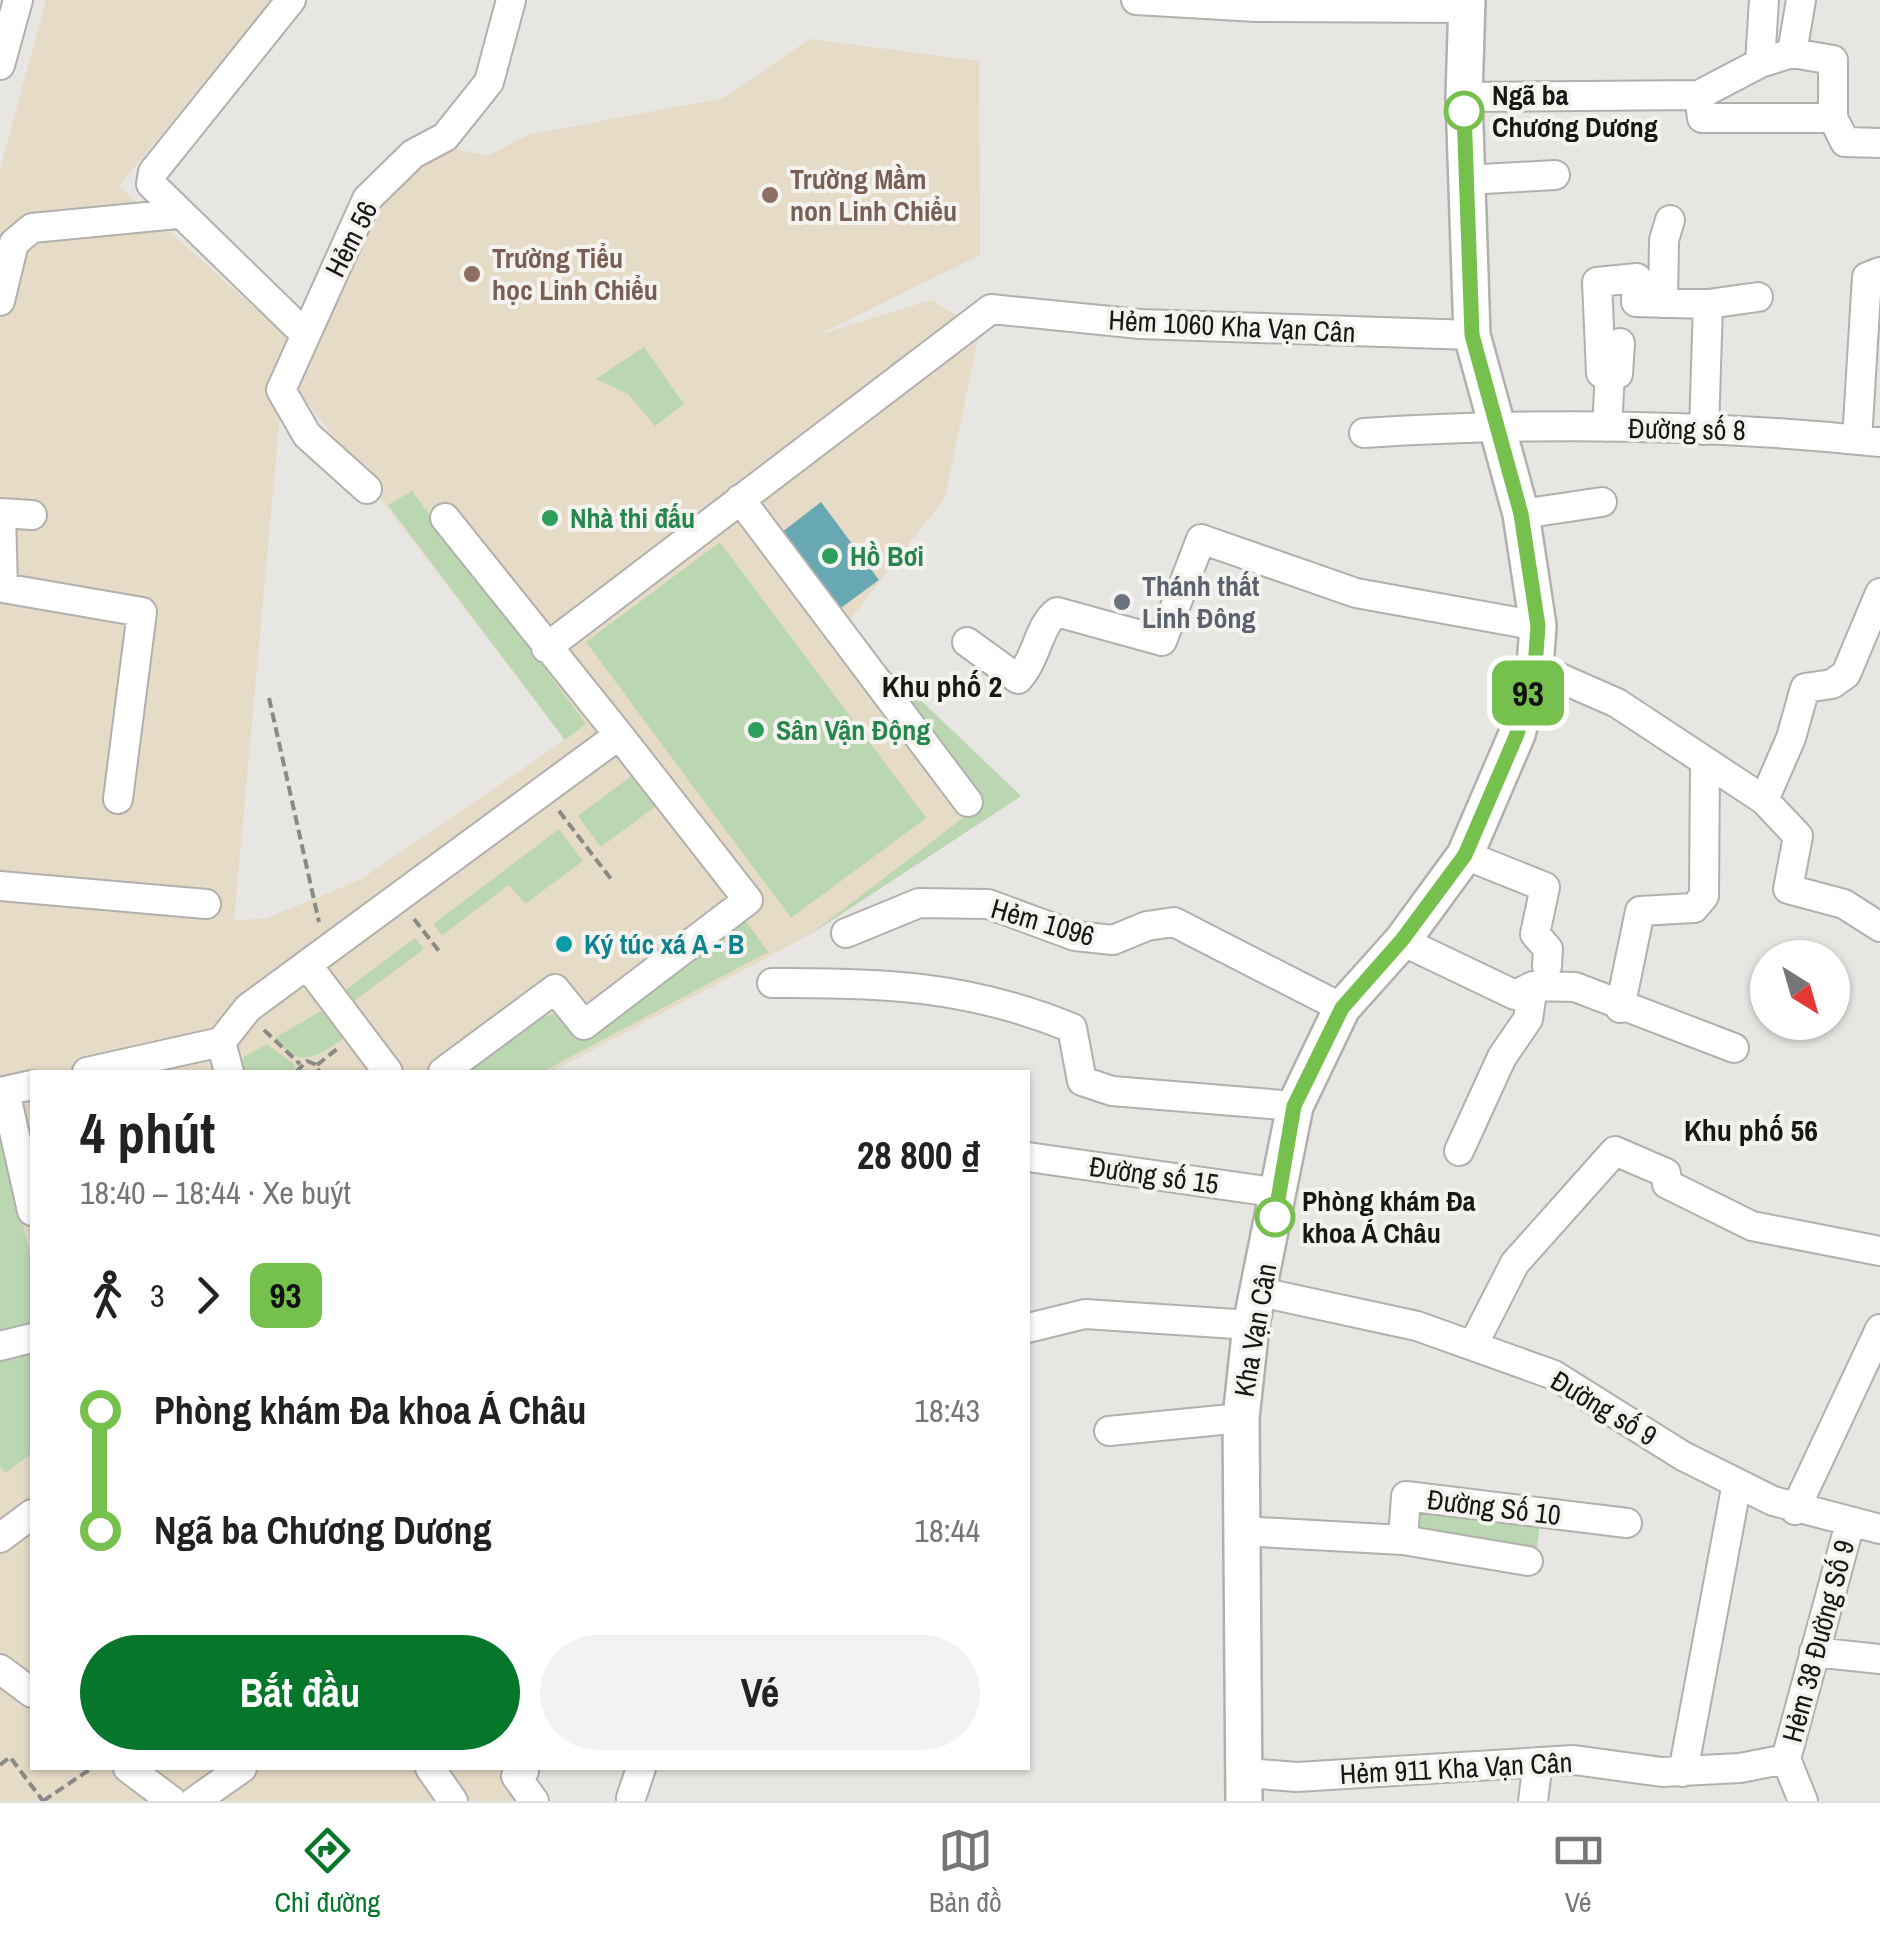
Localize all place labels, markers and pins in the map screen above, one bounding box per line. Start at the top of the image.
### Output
place label: Ngã ba Chương Dương [1492,76,1658,146]
marker: Ngã ba Chương Dương [1445,92,1483,130]
place label: Trường Mầm non Linh Chiểu [790,160,957,230]
marker: Trường Mầm non Linh Chiểu [759,184,781,206]
place label: Trường Tiểu học Linh Chiểu [492,239,658,309]
marker: Trường Tiểu học Linh Chiểu [461,263,483,285]
place label: Nhà thi đấu [570,499,695,537]
marker: Nhà thi đấu [539,507,561,529]
place label: Hồ Bơi [850,537,924,575]
marker: Hồ Bơi [819,545,841,567]
place label: Thánh thất Linh Đông [1142,567,1260,637]
marker: Thánh thất Linh Đông [1111,591,1133,613]
place label: Sân Vận Động [776,711,930,749]
marker: Sân Vận Động [745,719,767,741]
place label: Ký túc xá A - B [584,925,744,963]
marker: Ký túc xá A - B [553,933,575,955]
place label: Phòng khám Đa khoa Á Châu [1302,1182,1476,1252]
marker: Phòng khám Đa khoa Á Châu [1256,1198,1294,1236]

